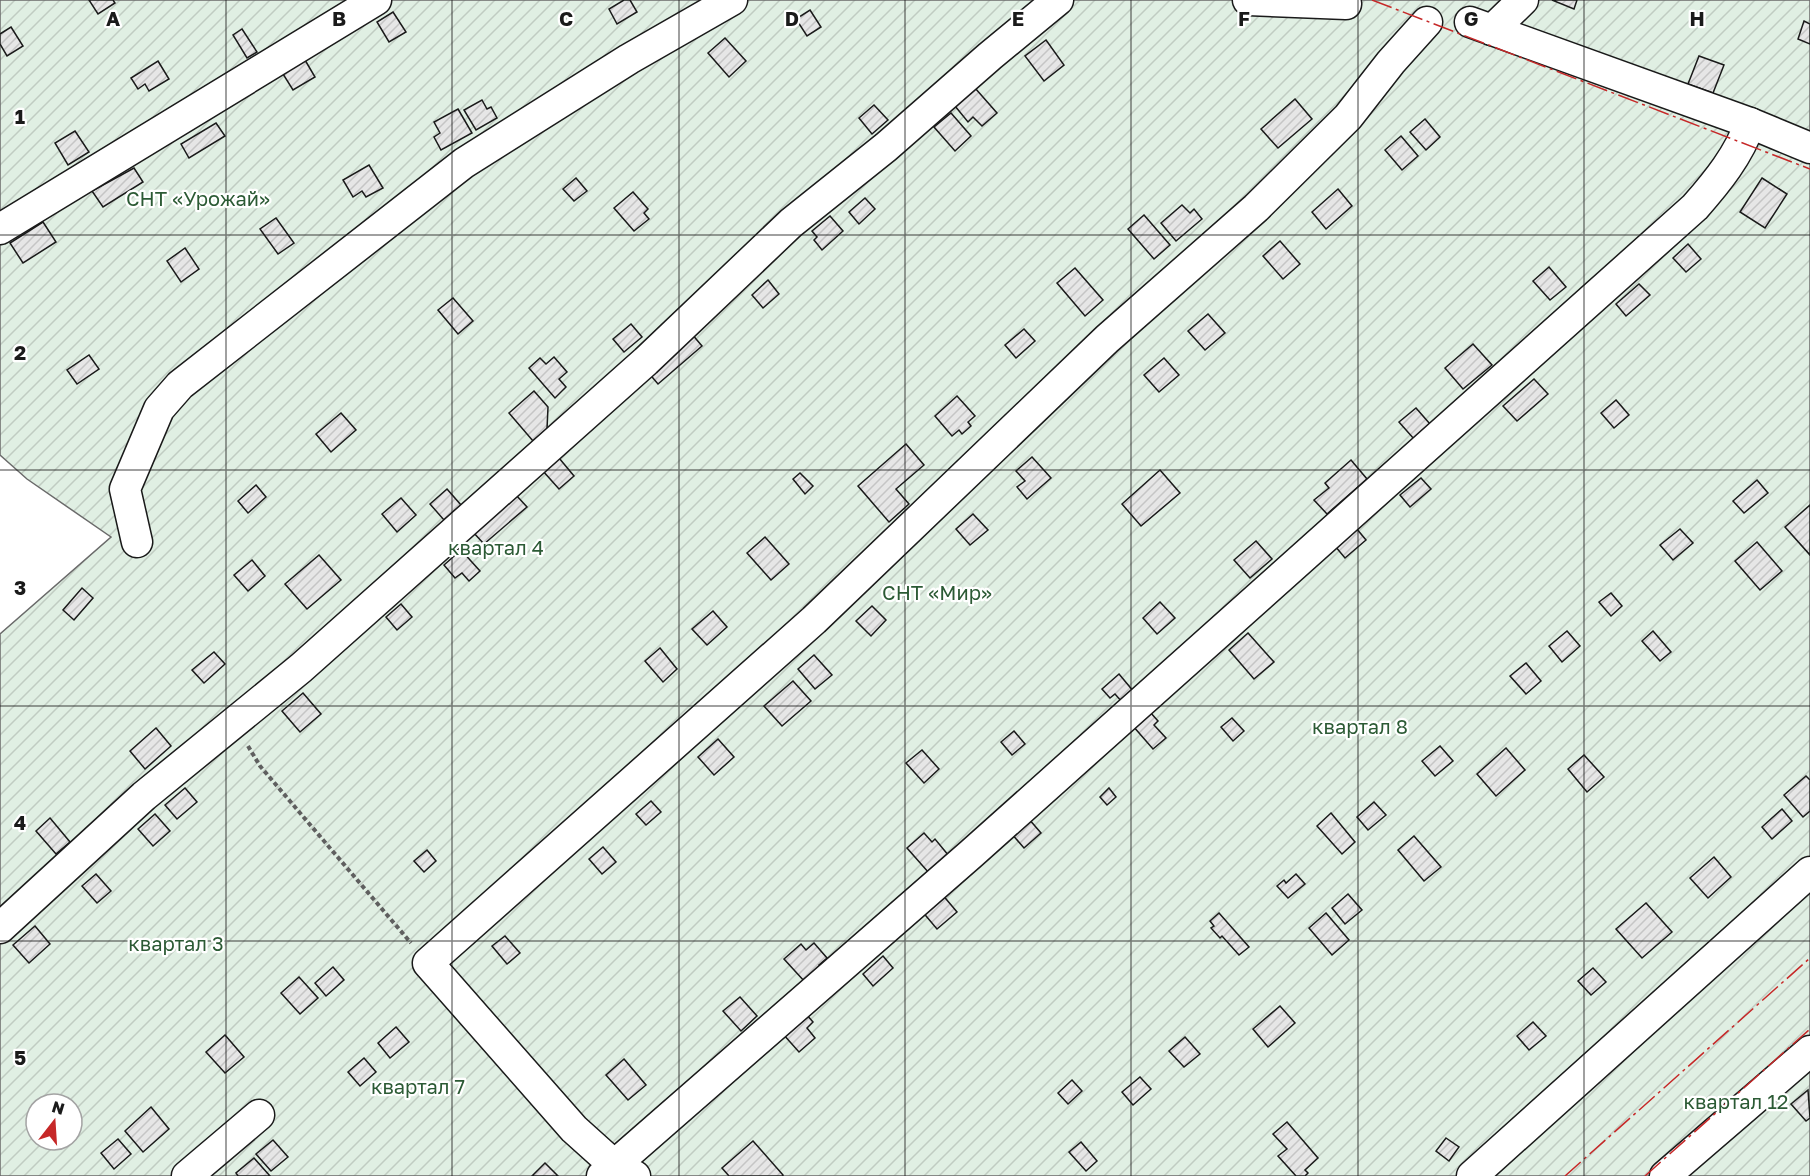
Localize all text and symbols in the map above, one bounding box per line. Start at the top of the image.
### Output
text: A [106,6,120,30]
text: B [332,6,346,30]
text: C [559,6,573,30]
text: D [785,6,799,30]
text: E [1012,6,1024,30]
text: F [1238,6,1250,30]
text: G [1464,6,1478,30]
text: H [1689,6,1705,30]
text: 1 [15,104,25,128]
park label: СНТ «Урожай» [126,186,270,210]
text: 2 [14,340,26,364]
park label: квартал 4 [448,535,544,559]
text: 3 [14,575,26,599]
park label: СНТ «Мир» [882,580,992,604]
park label: квартал 8 [1312,714,1408,738]
text: 4 [14,810,26,834]
park label: квартал 3 [128,931,224,955]
text: 5 [14,1045,26,1069]
park label: квартал 7 [371,1074,465,1098]
park label: квартал 12 [1684,1089,1788,1113]
north arrow [24,1092,84,1152]
text: N [50,1096,67,1119]

